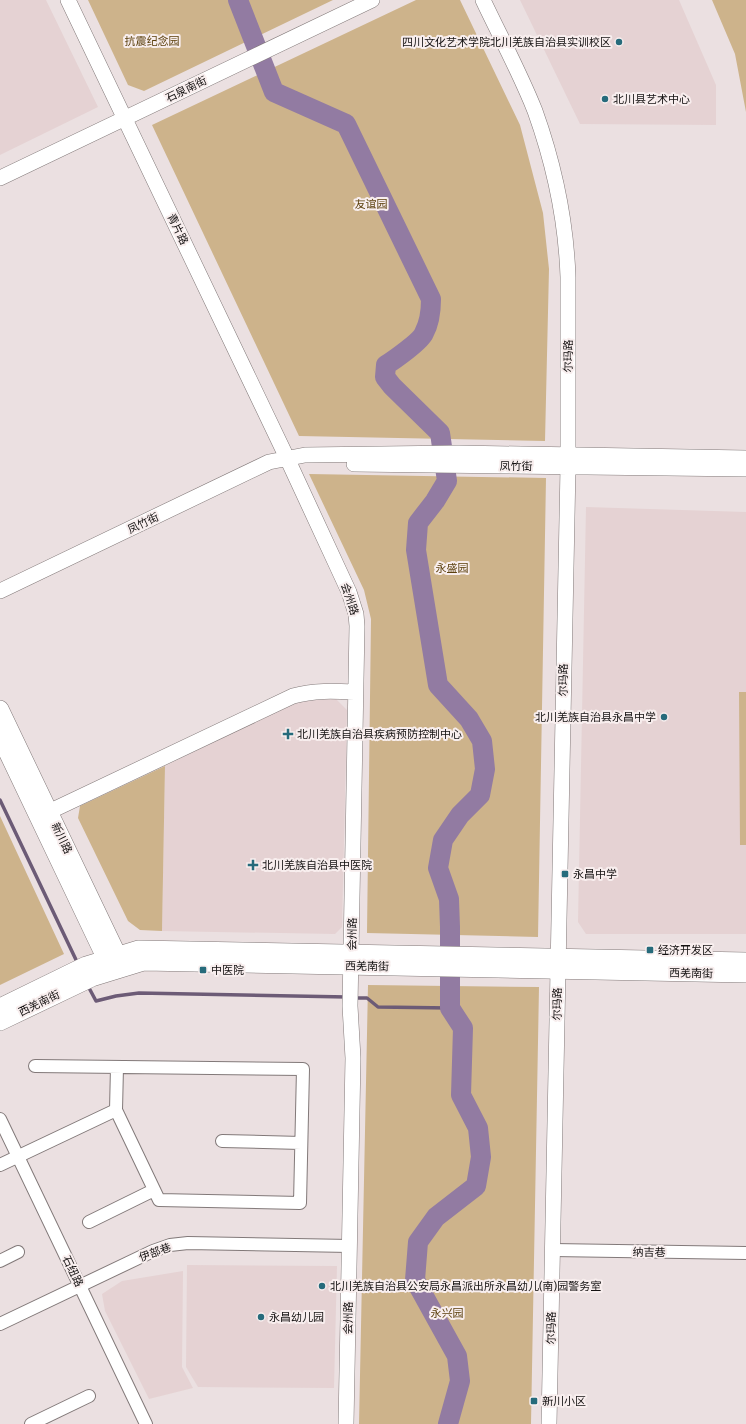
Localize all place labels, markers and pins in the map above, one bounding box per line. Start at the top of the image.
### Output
place label: 四川文化艺术学院北川羌族自治县实训校区 [402,36,611,49]
marker: 四川文化艺术学院北川羌族自治县实训校区 [614,37,624,47]
place label: 北川县艺术中心 [613,93,690,106]
marker: 北川县艺术中心 [600,94,610,104]
place label: 北川羌族自治县永昌中学 [535,711,656,724]
marker: 北川羌族自治县永昌中学 [659,712,669,722]
marker: 北川羌族自治县疾病预防控制中心 [282,728,294,740]
place label: 北川羌族自治县疾病预防控制中心 [297,728,462,741]
marker: 北川羌族自治县中医院 [247,859,259,871]
place label: 北川羌族自治县中医院 [262,859,372,872]
place label: 永昌中学 [573,868,617,881]
marker: 永昌中学 [560,869,570,879]
place label: 经济开发区 [658,944,713,957]
marker: 经济开发区 [645,945,655,955]
place label: 中医院 [211,964,244,977]
marker: 中医院 [198,965,208,975]
place label: 北川羌族自治县公安局永昌派出所永昌幼儿(南)园警务室 [330,1280,601,1293]
marker: 北川羌族自治县公安局永昌派出所永昌幼儿(南)园警务室 [317,1281,327,1291]
place label: 永昌幼儿园 [269,1311,324,1324]
marker: 永昌幼儿园 [256,1312,266,1322]
place label: 新川小区 [542,1395,586,1408]
marker: 新川小区 [529,1396,539,1406]

